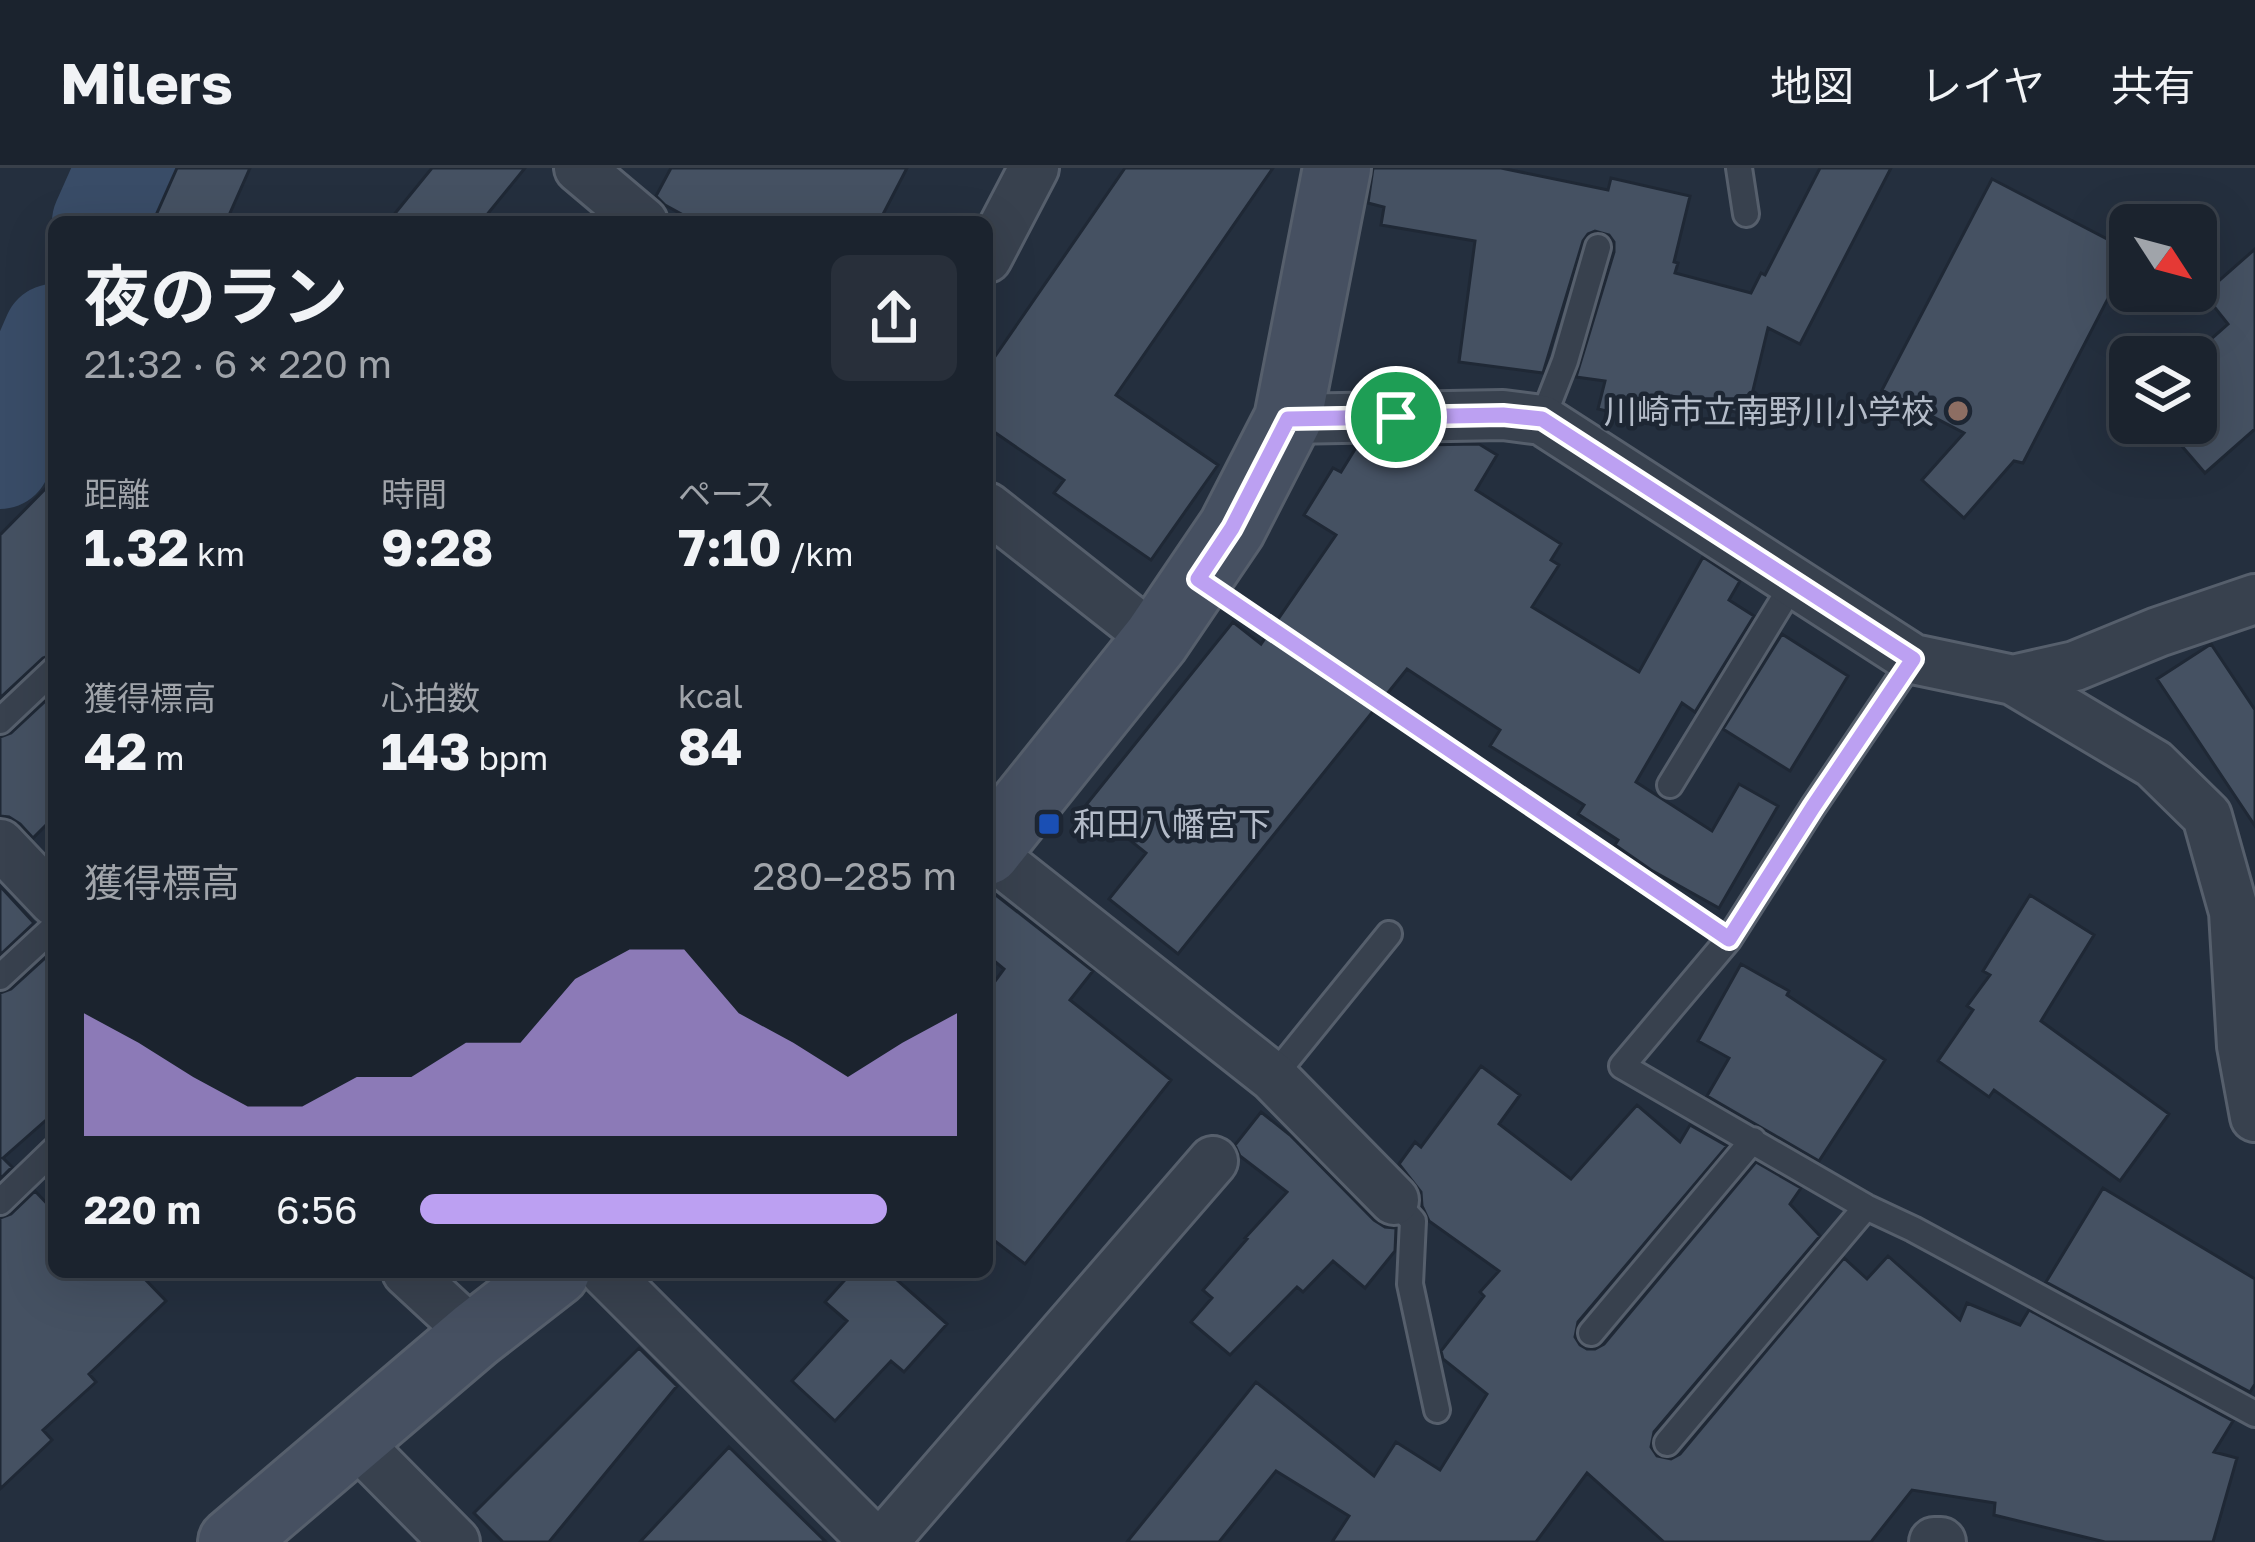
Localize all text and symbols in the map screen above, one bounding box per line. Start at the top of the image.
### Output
text: Milers [60,48,233,117]
text: 地図 [1770,60,1854,110]
text: レイヤ [1920,60,2045,110]
text: 共有 [2111,60,2195,110]
north arrow [2109,204,2217,312]
map controls [2109,204,2217,444]
text: 夜のラン [84,255,348,335]
button: share [831,255,957,381]
button: layers [2109,336,2217,444]
text: 21:32 · 6 × 220 m [84,340,392,387]
pin [1345,366,1447,468]
icon: arrive [1363,384,1429,450]
place label: 川崎市立南野川小学校 [1604,391,1934,430]
marker: 川崎市立南野川小学校 [1945,398,1971,424]
text: 距離 [84,474,150,513]
text: 時間 [381,474,447,513]
text: ペース [678,474,775,513]
text: 1.32 [84,516,189,577]
text: 9:28 [381,516,493,577]
text: 7:10 [678,516,782,577]
text: km [189,534,245,573]
text: /km [782,534,853,573]
text: kcal [678,676,743,715]
text: 獲得標高 [84,678,216,717]
text: 心拍数 [381,678,480,717]
text: 84 [678,715,743,776]
text: 42 [84,720,147,781]
text: 143 [381,720,470,781]
text: m [147,738,184,777]
text: bpm [470,738,548,777]
place label: 和田八幡宮下 [1073,804,1271,843]
marker: 和田八幡宮下 [1036,811,1062,837]
text: 280–285 m [752,852,957,899]
text: 獲得標高 [84,859,240,906]
text: 220 m [84,1186,201,1233]
text: 6:56 [276,1186,358,1233]

